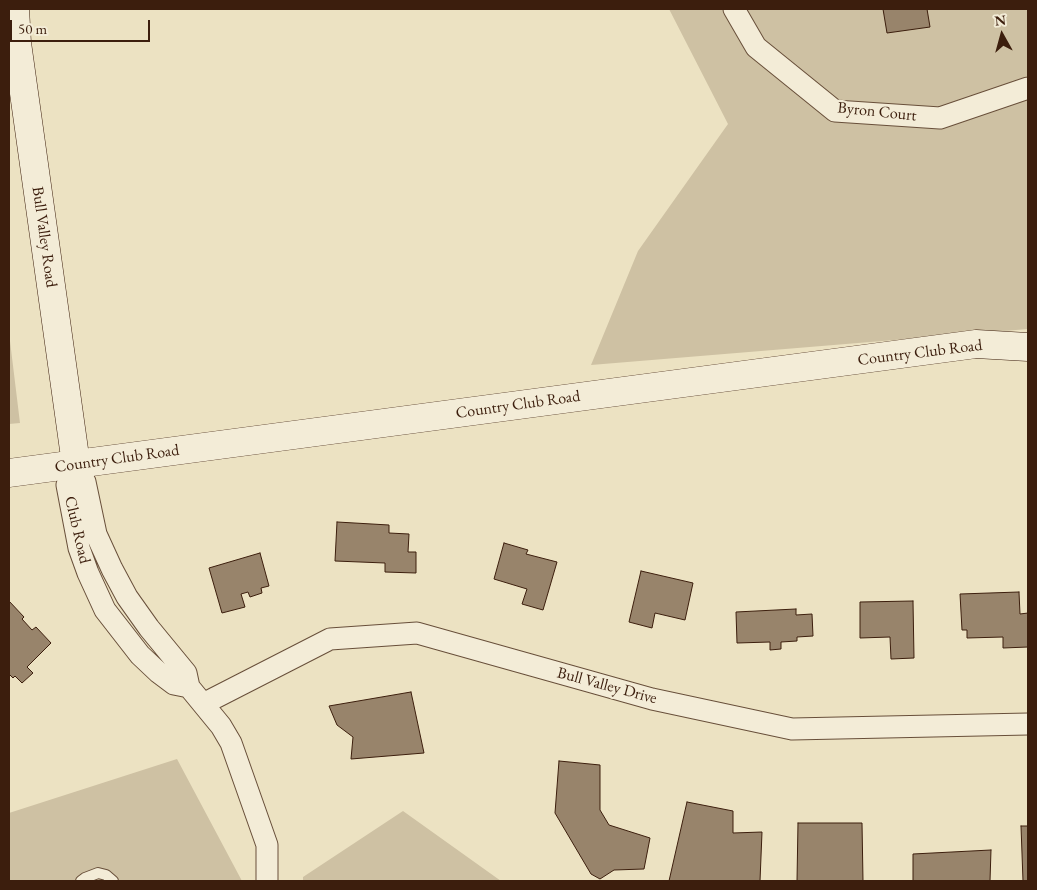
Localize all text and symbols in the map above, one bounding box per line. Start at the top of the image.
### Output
scale bar [12,10,152,42]
north arrow [977,10,1027,60]
text: N [993,10,1007,30]
text: 50 m [18,19,47,38]
street label: Byron Court [837,98,917,126]
street label: Bull Valley Road [27,185,61,289]
street label: Country Club Road [857,336,983,370]
street label: Country Club Road [455,387,581,423]
street label: Country Club Road [54,441,180,477]
street label: Club Road [60,494,94,566]
street label: Bull Valley Drive [555,663,659,709]

